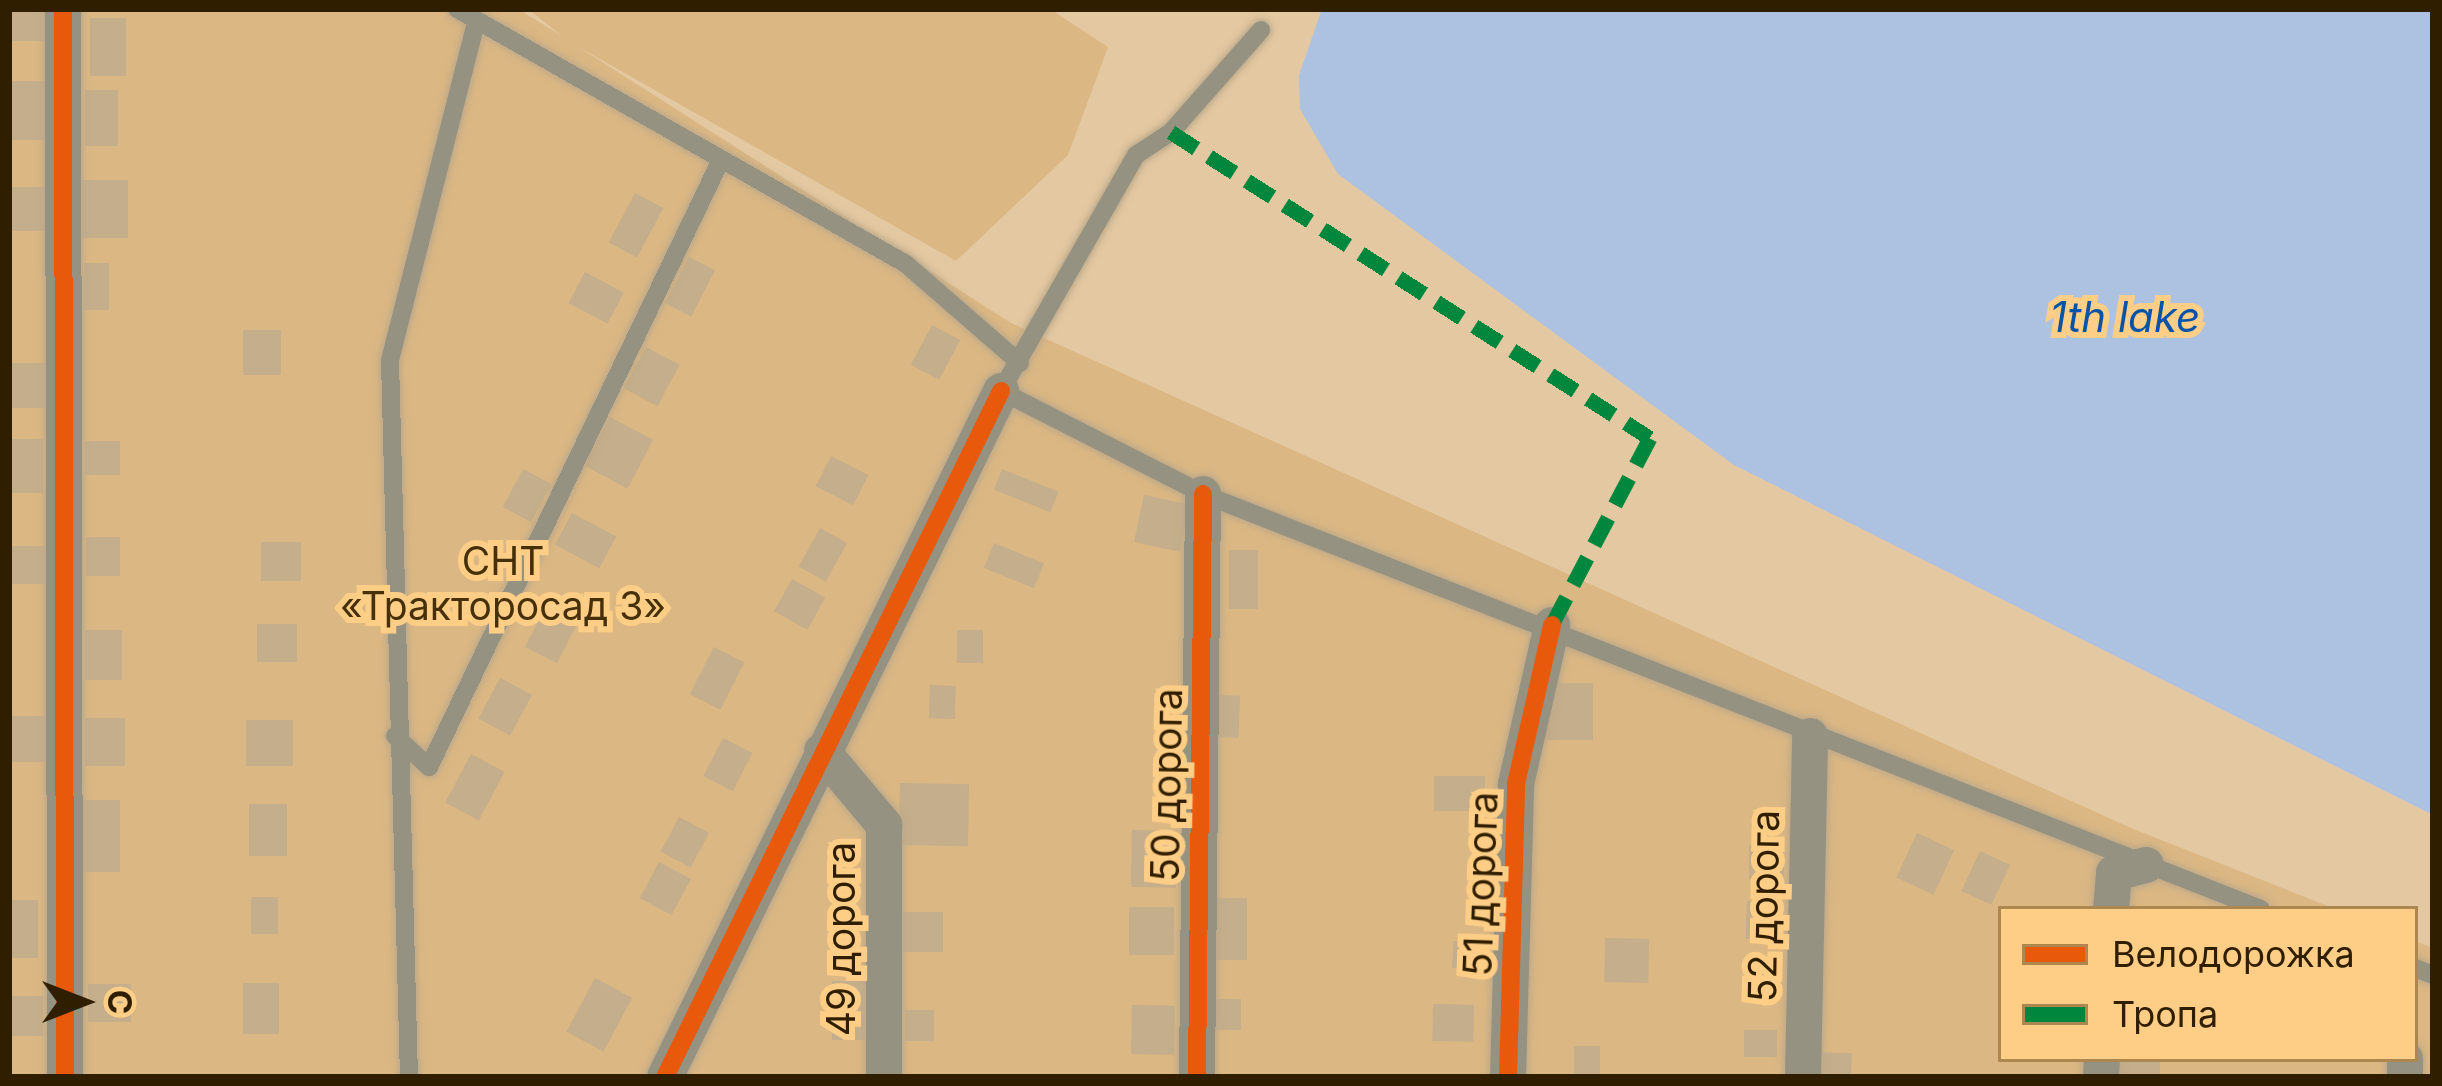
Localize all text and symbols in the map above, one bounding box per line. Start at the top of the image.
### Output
water label: 1th lake [2050,292,2200,342]
park label: СНТ «Тракторосад 3» [340,539,666,630]
street label: 50 дорога [1142,688,1192,882]
street label: 51 дорога [1454,791,1508,977]
street label: 52 дорога [1739,809,1789,1003]
street label: 49 дорога [818,842,864,1036]
legend [1998,906,2418,1062]
text: Велодорожка [2112,932,2355,976]
north arrow [24,942,144,1062]
text: С [100,990,140,1014]
text: Тропа [2112,992,2218,1036]

